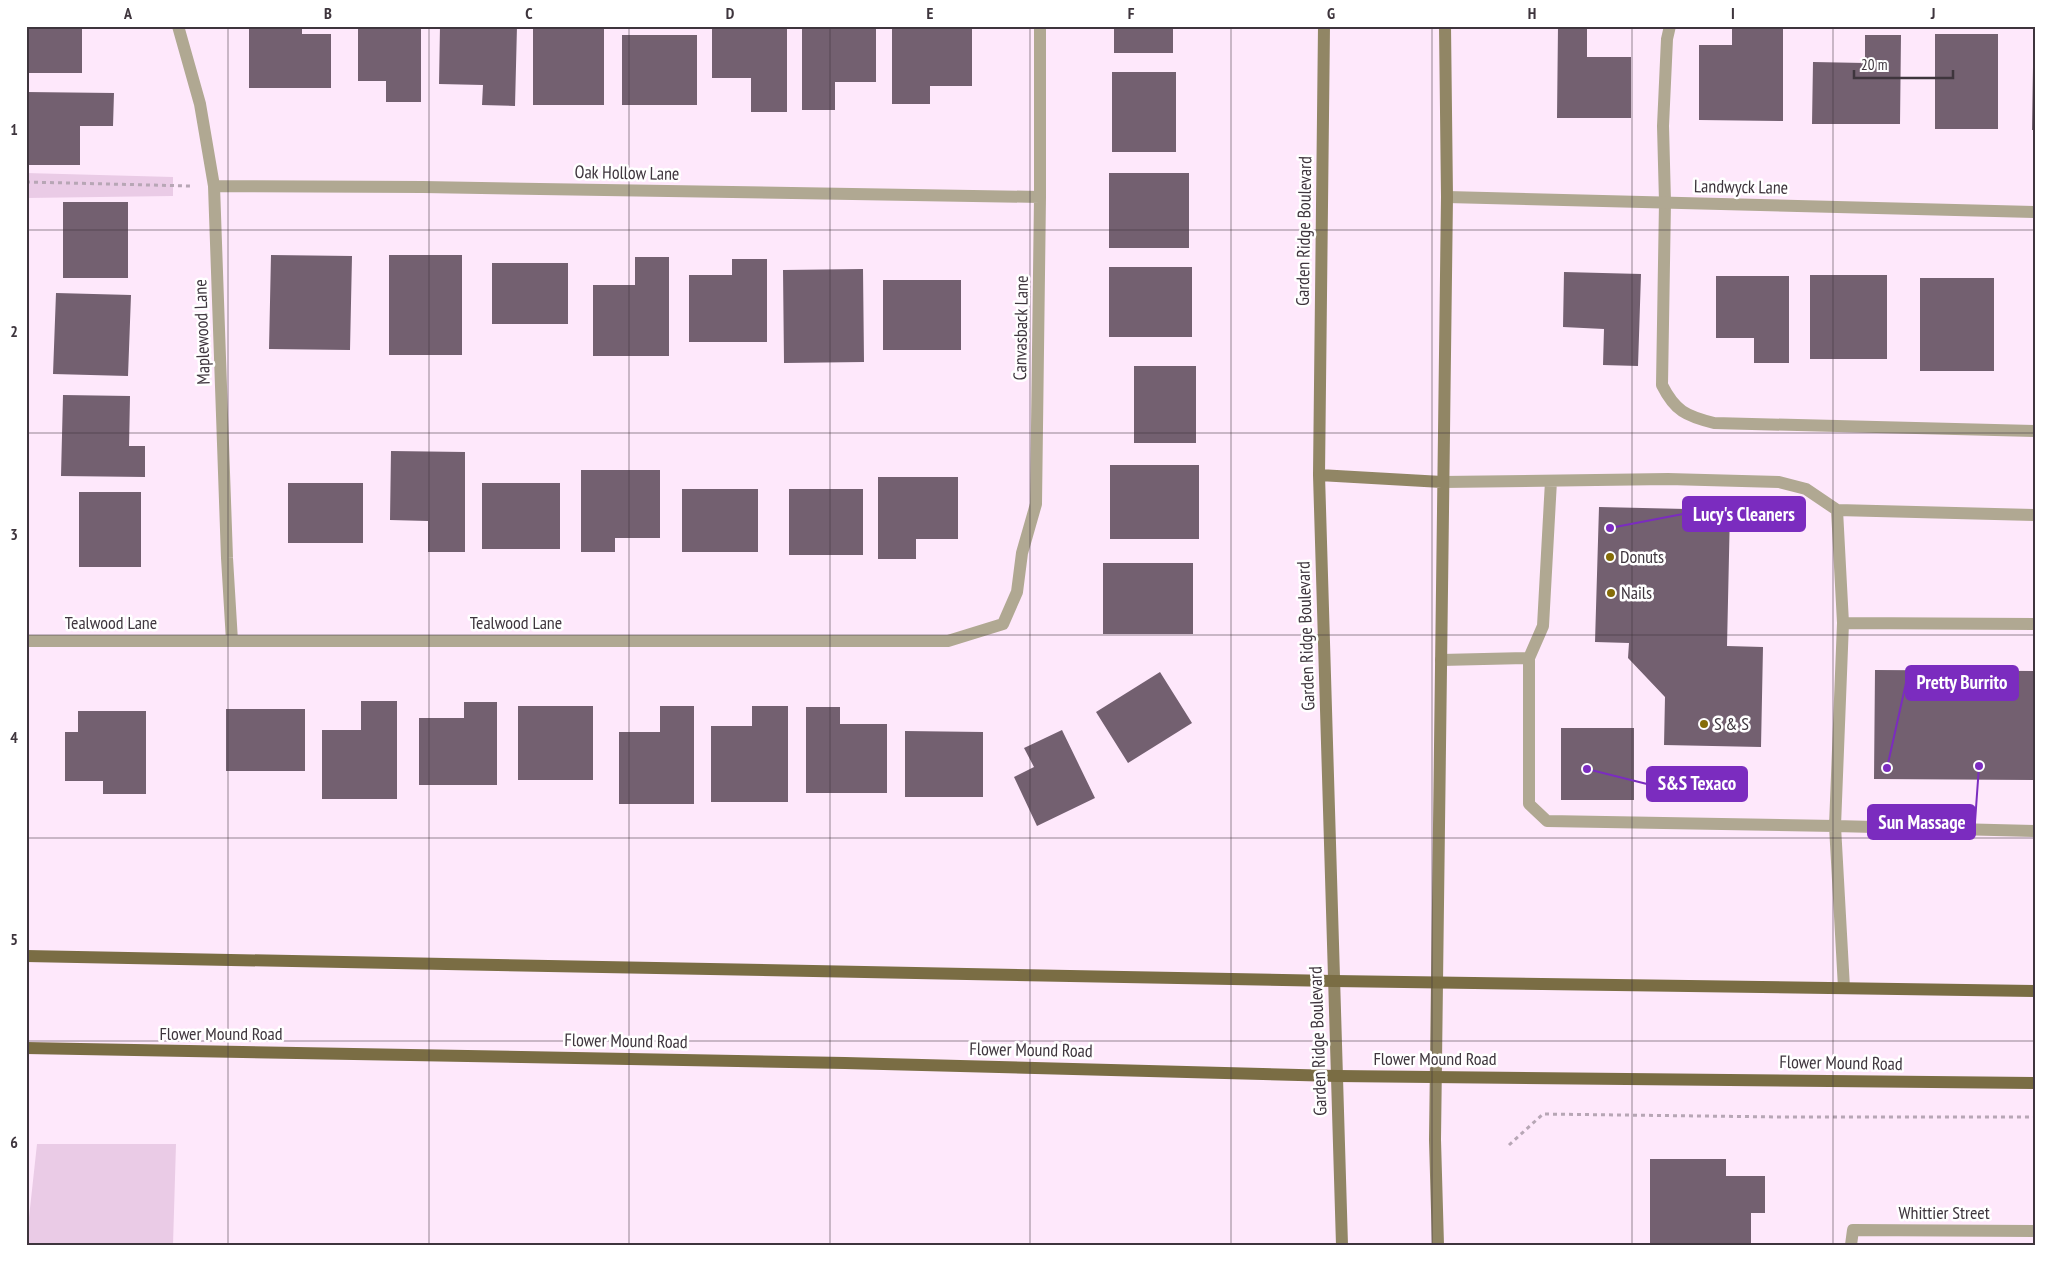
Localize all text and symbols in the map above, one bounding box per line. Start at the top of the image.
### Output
text: A [123,3,133,23]
text: B [324,3,332,23]
text: C [525,3,533,23]
text: D [726,3,735,23]
text: E [927,3,934,23]
text: F [1128,3,1135,23]
text: G [1327,3,1335,23]
text: H [1528,3,1536,23]
text: I [1731,3,1735,23]
text: J [1930,3,1935,23]
scale bar [1854,48,1952,80]
text: 20 m [1861,55,1887,74]
text: 1 [10,119,18,139]
street label: Garden Ridge Boulevard [1291,156,1316,306]
street label: Oak Hollow Lane [574,160,680,185]
street label: Landwyck Lane [1694,174,1788,199]
street label: Canvasback Lane [1008,275,1033,381]
street label: Maplewood Lane [188,279,215,385]
text: 2 [10,321,18,341]
callout: Lucy's Cleaners [1683,497,1805,531]
text: Lucy's Cleaners [1693,502,1795,526]
text: 3 [10,524,18,544]
place label: Donuts [1620,545,1664,568]
marker: Donuts [1604,551,1616,563]
street label: Garden Ridge Boulevard [1291,561,1320,711]
place label: Nails [1621,581,1652,604]
marker: Nails [1605,587,1617,599]
street label: Tealwood Lane [65,611,157,634]
street label: Tealwood Lane [470,611,562,634]
callout: Pretty Burrito [1906,666,2018,700]
text: Pretty Burrito [1917,670,2007,694]
place label: S & S [1714,712,1749,735]
marker: S & S [1698,718,1710,730]
text: 4 [10,727,18,747]
callout: S&S Texaco [1647,767,1747,801]
text: S&S Texaco [1658,771,1736,795]
callout: Sun Massage [1868,805,1975,839]
text: Sun Massage [1878,810,1966,834]
text: 5 [10,929,18,949]
street label: Garden Ridge Boulevard [1303,966,1332,1116]
street label: Flower Mound Road [159,1022,283,1045]
street label: Flower Mound Road [564,1028,688,1053]
street label: Flower Mound Road [969,1037,1093,1062]
street label: Flower Mound Road [1373,1047,1497,1070]
street label: Flower Mound Road [1779,1050,1903,1075]
text: 6 [10,1132,18,1152]
street label: Whittier Street [1898,1201,1990,1224]

